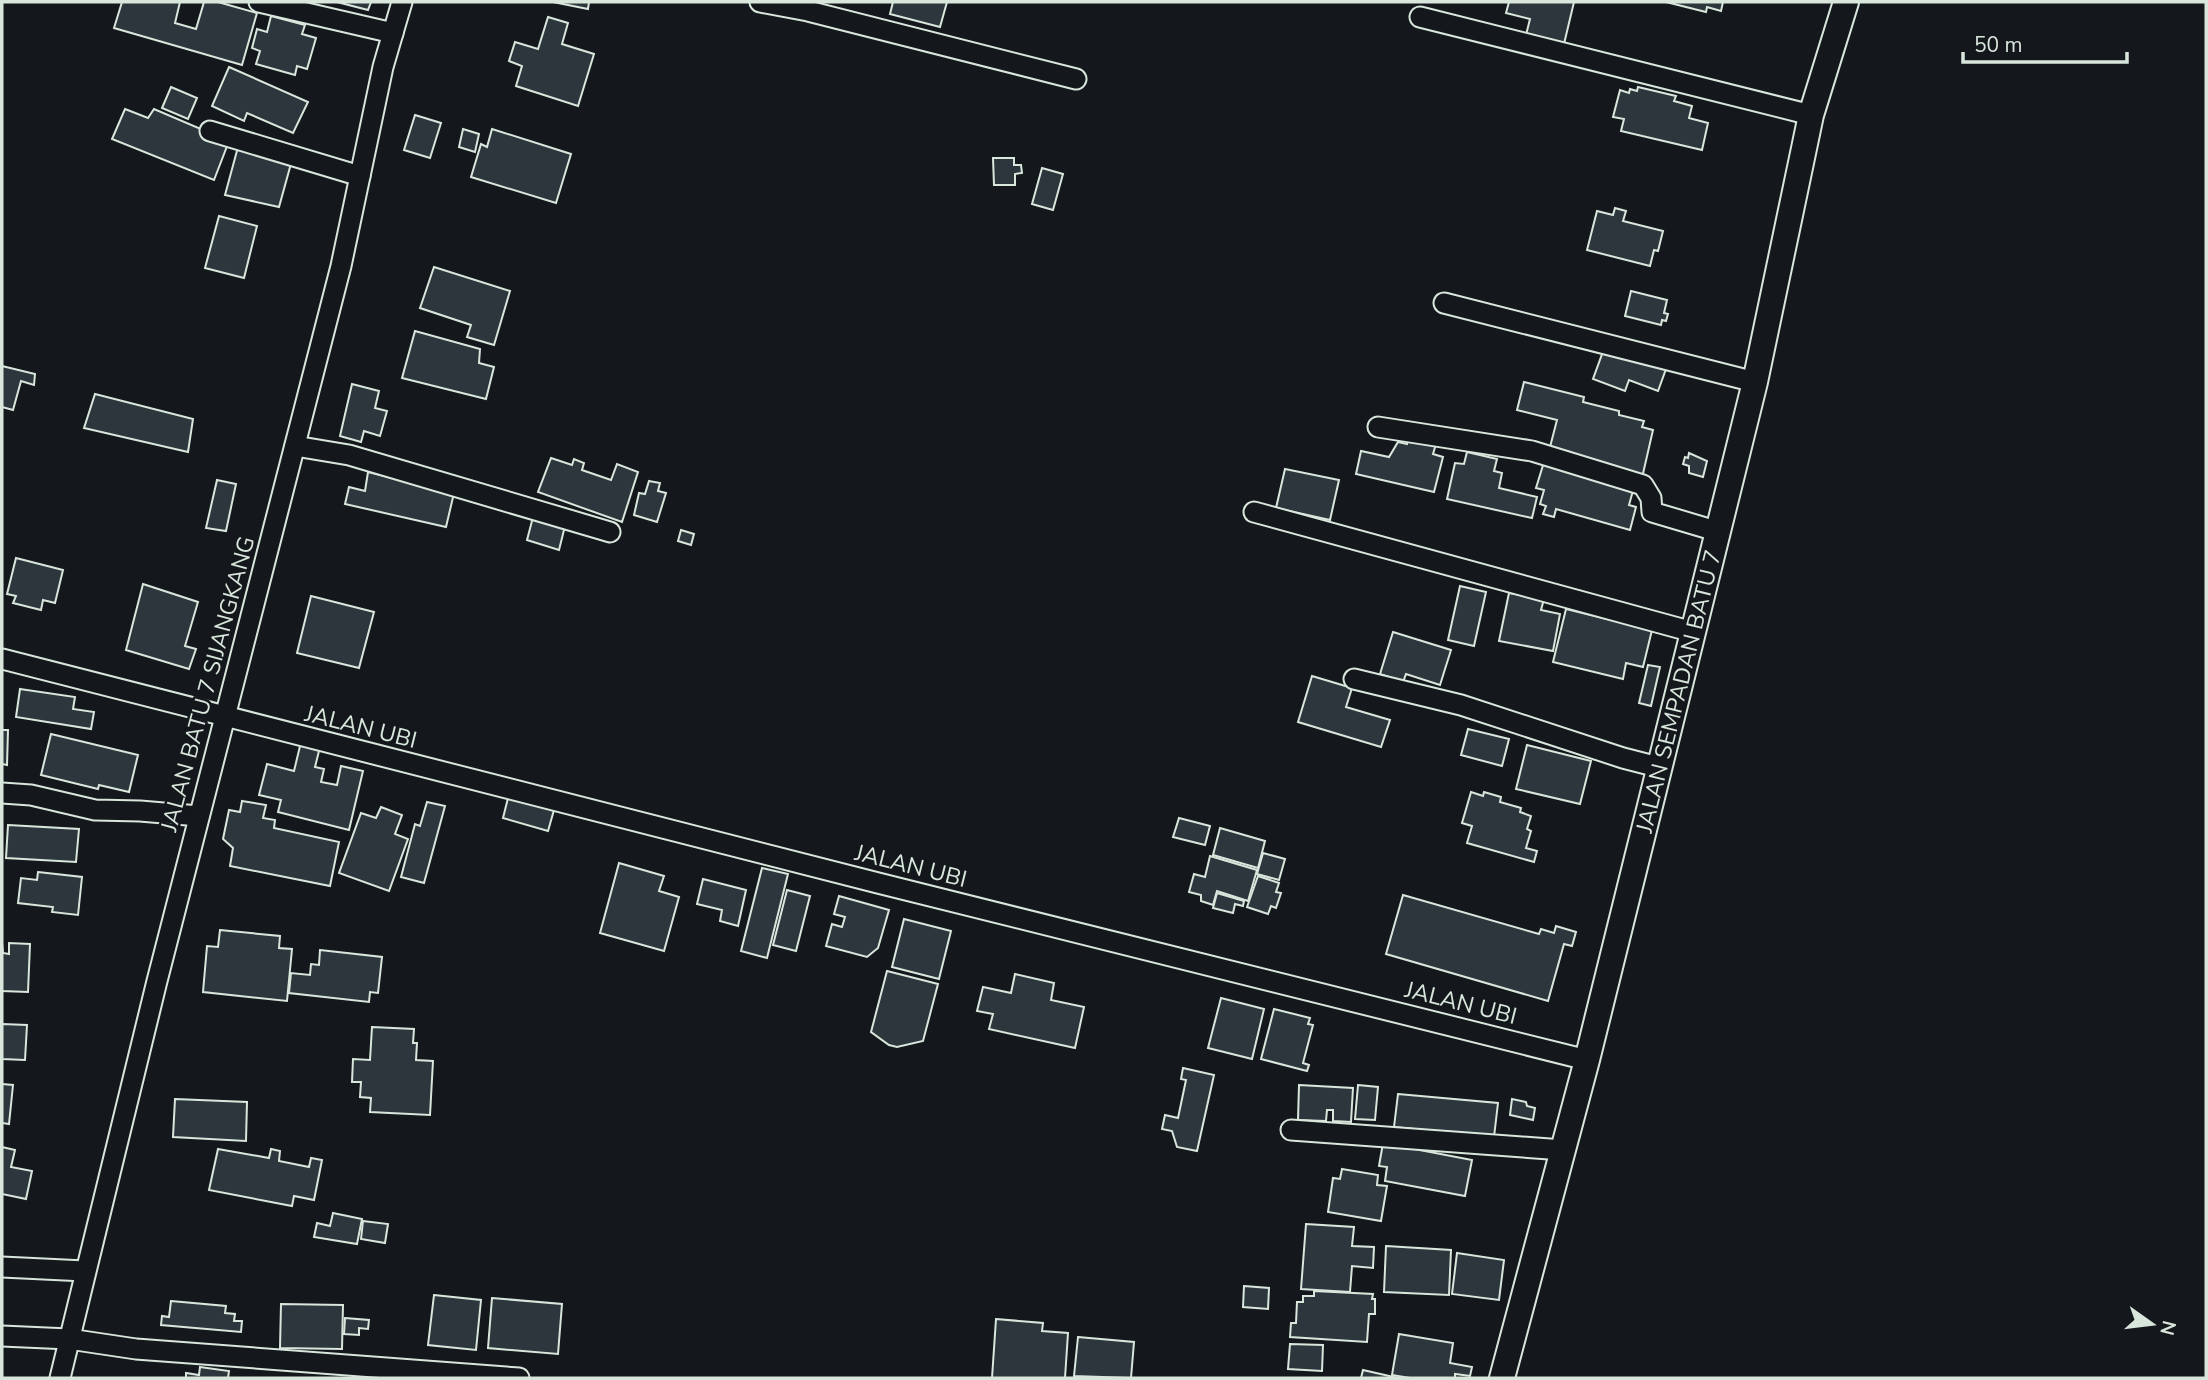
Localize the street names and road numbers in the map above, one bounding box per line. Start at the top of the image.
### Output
street label: JALAN BATU 7 SIJANGKANG [153,533,262,836]
street label: JALAN SEMPADAN BATU 7 [1628,547,1728,837]
street label: JALAN UBI [301,698,420,756]
street label: JALAN UBI [851,837,970,895]
street label: JALAN UBI [1401,974,1520,1032]

